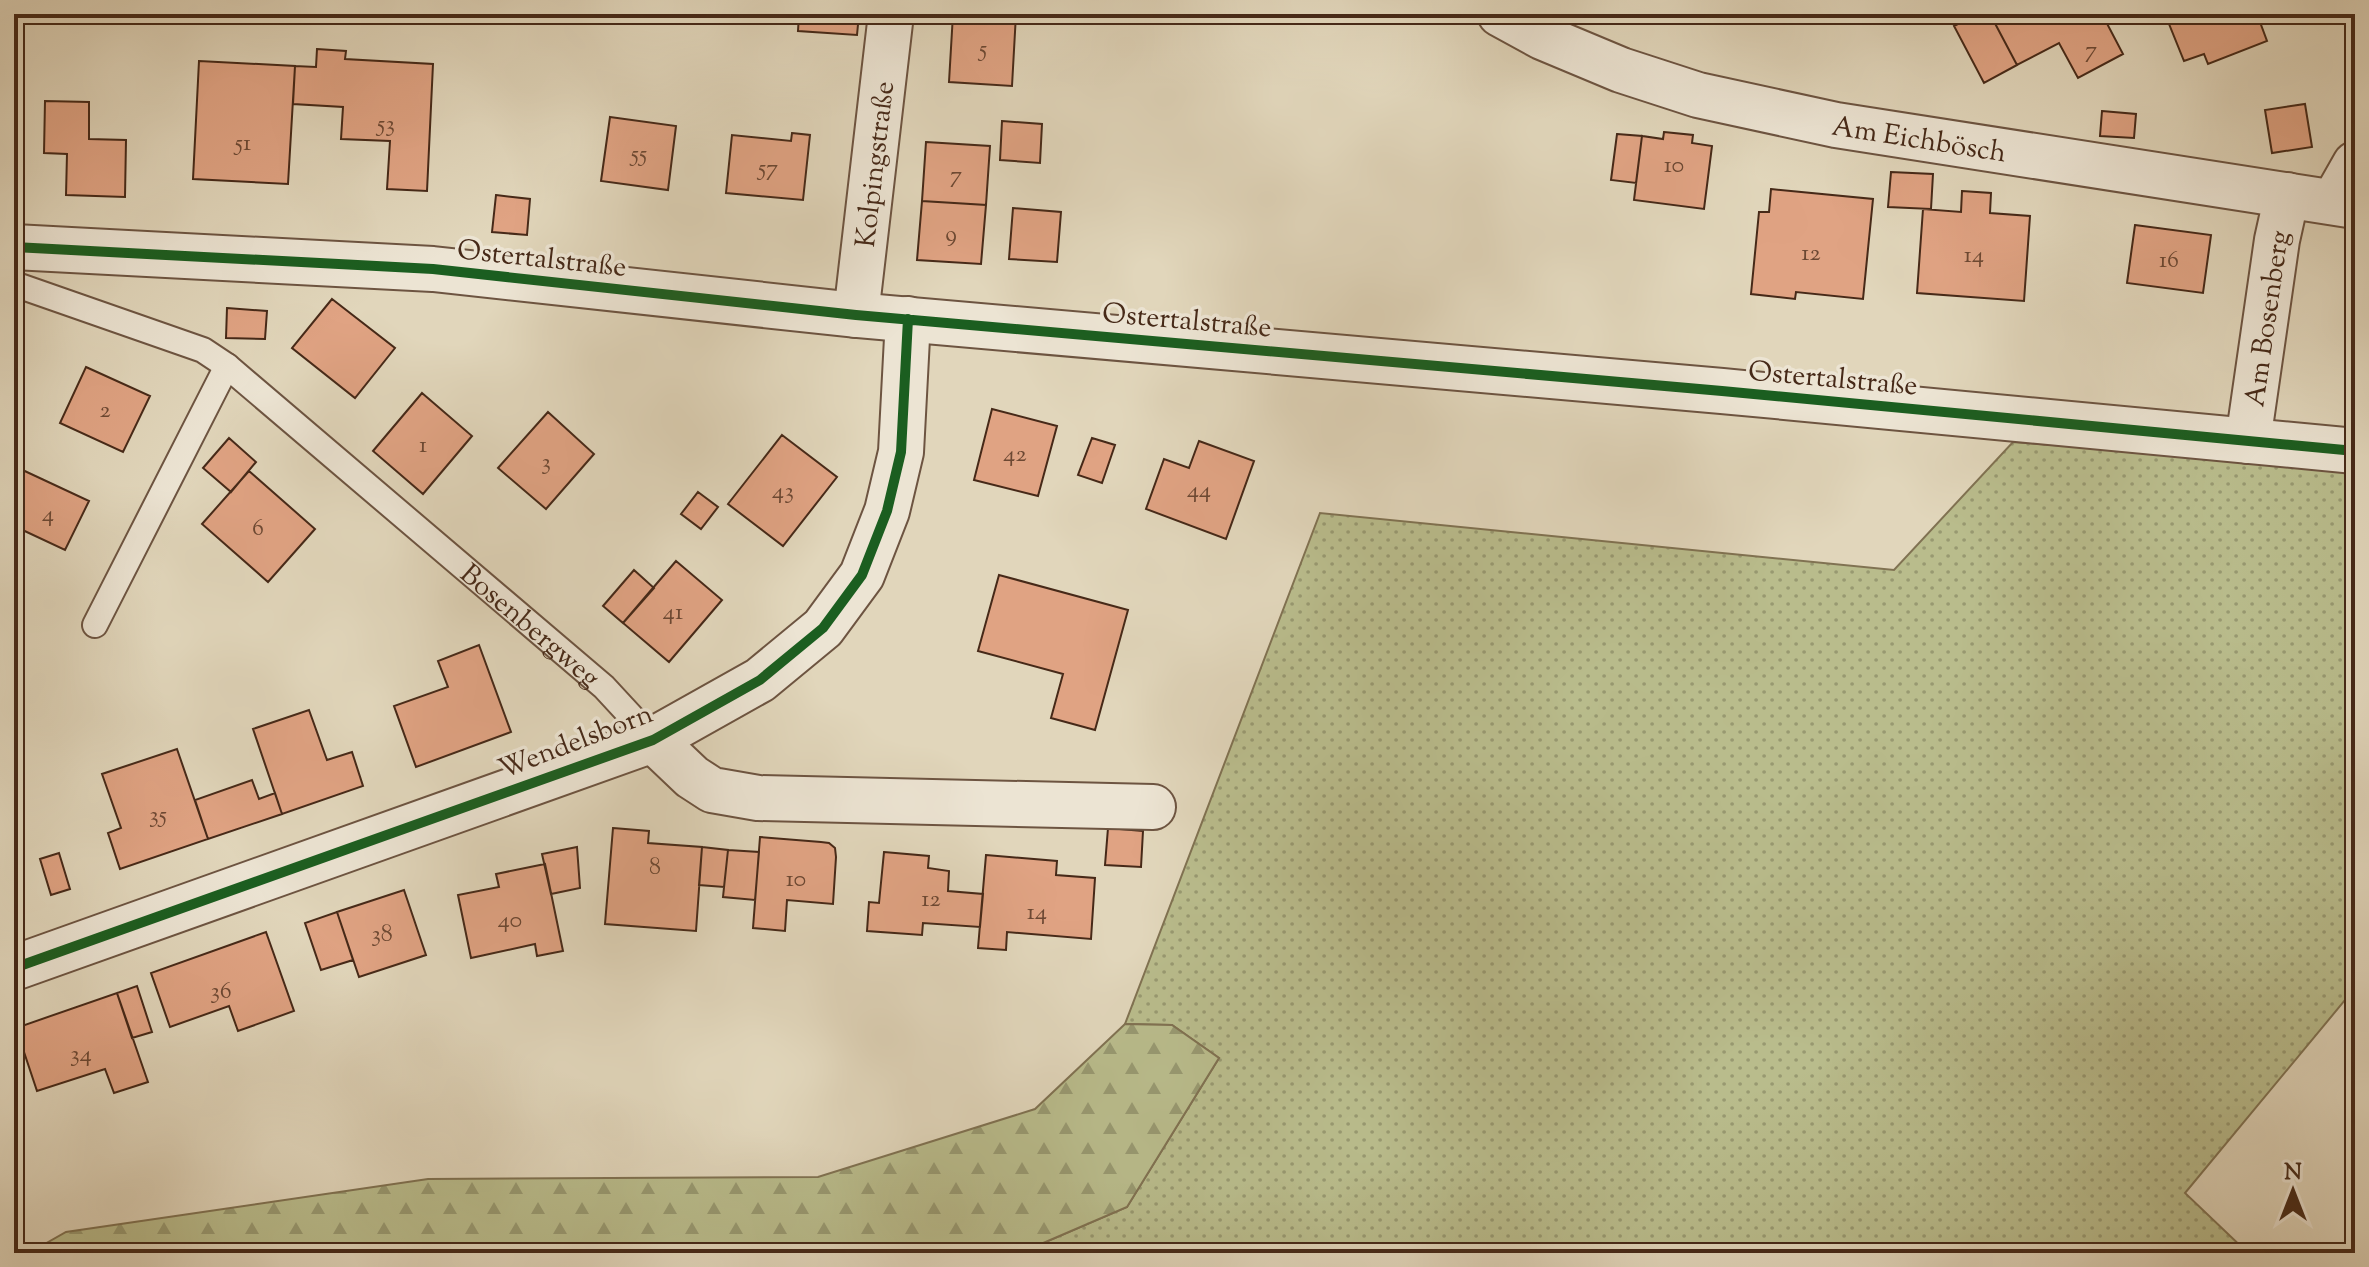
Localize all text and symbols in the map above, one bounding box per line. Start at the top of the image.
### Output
house number: 5 [977,33,987,67]
house number: 7 [2085,34,2097,68]
street label: Kolpingstraße [847,79,906,250]
house number: 53 [375,108,395,142]
street label: Am Eichbösch [1829,108,2009,174]
house number: 51 [233,127,251,161]
house number: 55 [629,138,647,172]
house number: 10 [1664,149,1684,183]
house number: 57 [756,152,778,186]
house number: 7 [950,159,962,193]
house number: 9 [945,218,957,252]
street label: Am Bosenberg [2236,227,2302,410]
street label: Ostertalstraße [455,231,628,289]
house number: 12 [1801,237,1821,271]
house number: 14 [1964,239,1984,273]
house number: 16 [2159,244,2179,278]
street label: Ostertalstraße [1100,295,1273,349]
street label: Ostertalstraße [1746,353,1919,407]
house number: 2 [99,394,111,428]
house number: 1 [419,429,427,463]
house number: 42 [1003,438,1027,472]
house number: 3 [541,446,551,480]
house number: 44 [1187,474,1211,508]
house number: 43 [772,475,794,509]
house number: 4 [42,498,54,532]
house number: 6 [252,512,264,546]
street label: Bosenbergweg [450,556,608,698]
house number: 41 [663,596,683,630]
street label: Wendelsborn [493,695,659,791]
house number: 35 [149,799,167,833]
house number: 8 [649,851,661,885]
house number: 10 [786,863,806,897]
house number: 12 [921,883,941,917]
house number: 14 [1027,896,1047,930]
house number: 40 [498,904,522,938]
house number: 38 [371,918,393,952]
house number: 36 [210,975,232,1009]
house number: 34 [70,1038,92,1072]
north arrow [2253,1151,2333,1231]
text: N [2284,1158,2302,1190]

